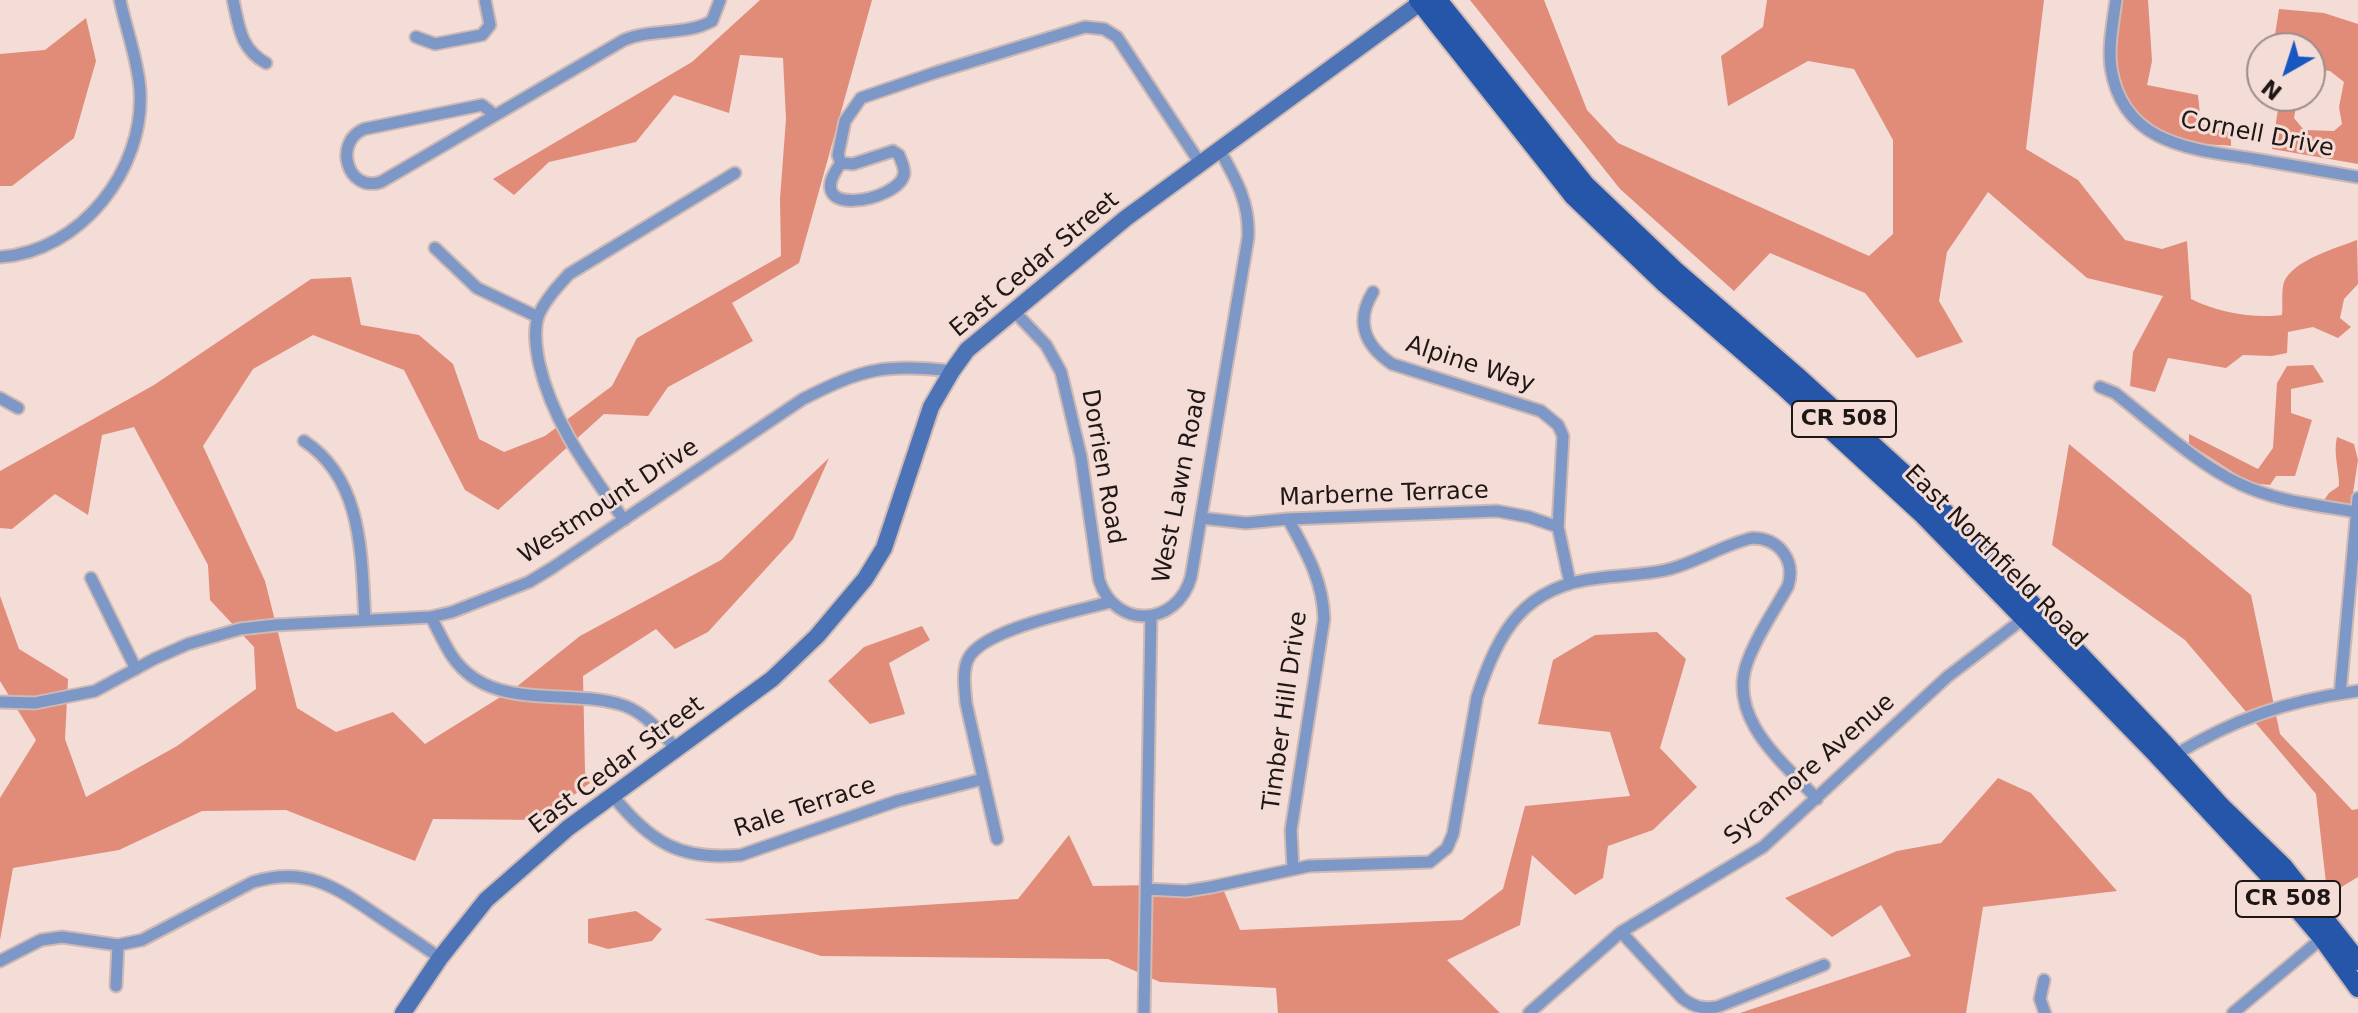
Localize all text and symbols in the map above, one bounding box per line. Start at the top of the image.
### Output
north arrow [2246,32,2326,112]
text: N [2257,74,2287,105]
street label: Cornell Drive [2178,106,2336,164]
street label: East Cedar Street [945,186,1125,344]
street label: Alpine Way [1402,331,1538,399]
street label: West Lawn Road [1148,386,1214,586]
street label: Dorrien Road [1074,387,1130,547]
road number: CR 508 [1792,401,1896,437]
street label: Westmount Drive [514,433,704,571]
street label: East Northfield Road [1898,460,2092,654]
street label: Marberne Terrace [1279,477,1489,513]
street label: Timber Hill Drive [1258,609,1314,813]
street label: Sycamore Avenue [1719,688,1901,852]
street label: East Cedar Street [524,691,710,841]
street label: Rale Terrace [731,772,879,844]
road number: CR 508 [2236,881,2340,917]

